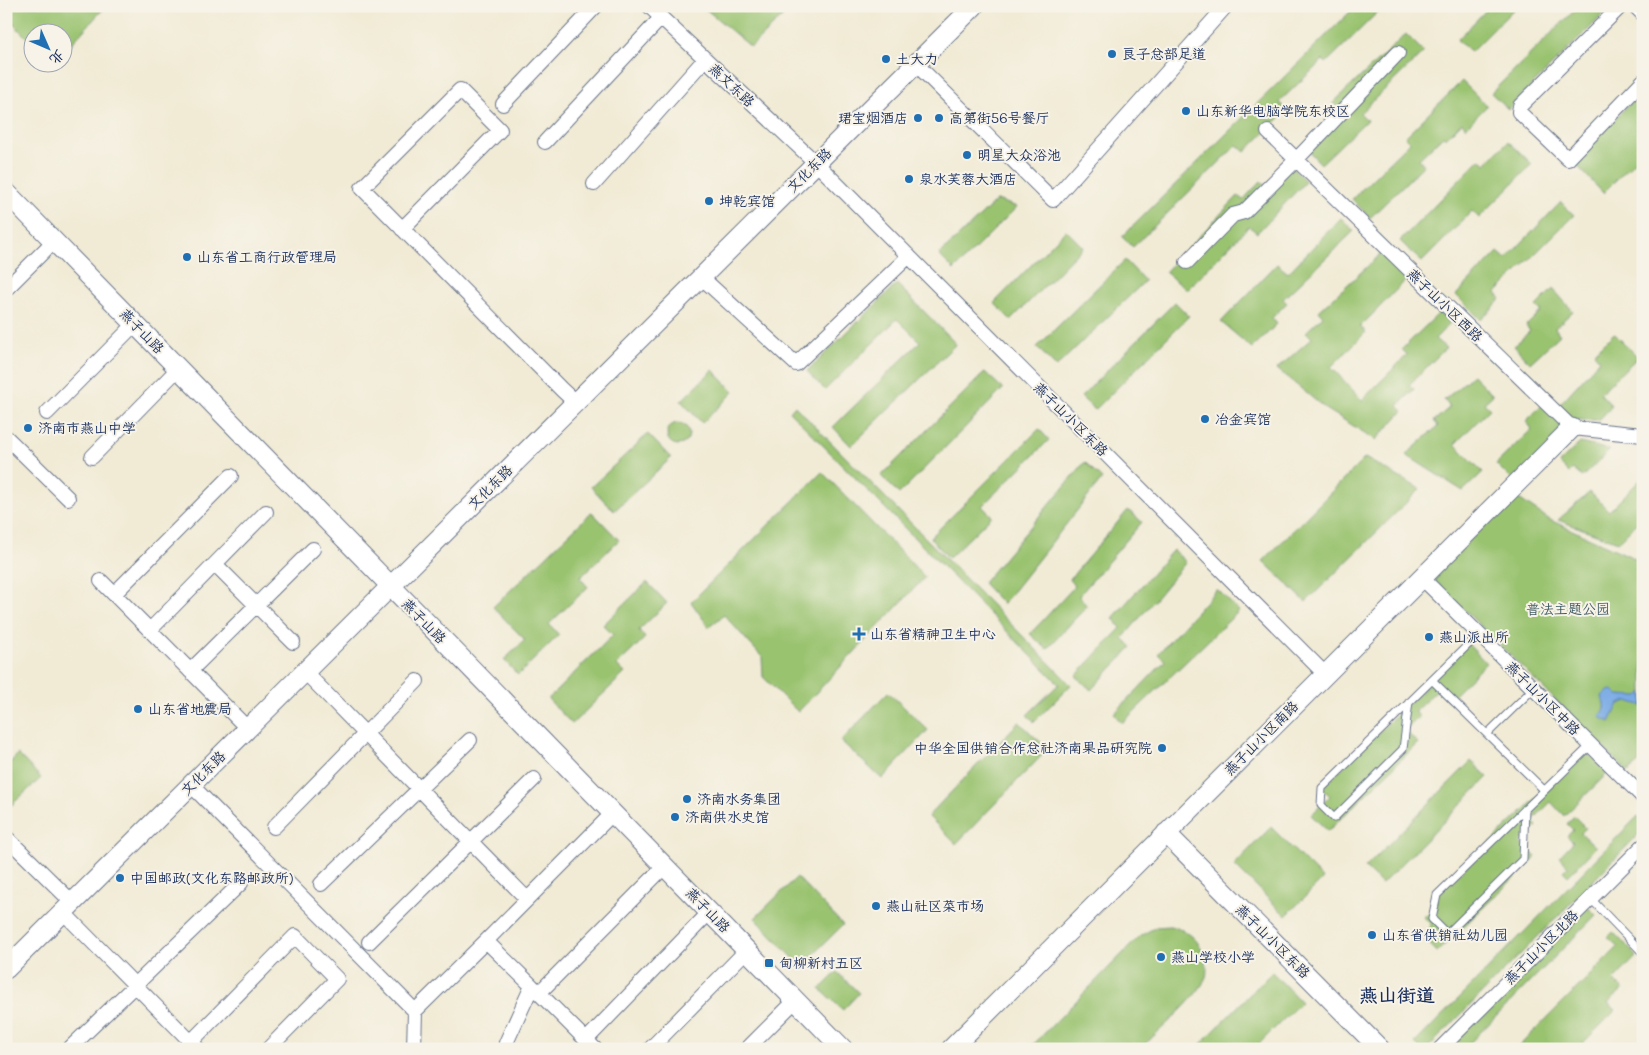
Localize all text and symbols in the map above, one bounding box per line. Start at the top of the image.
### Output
north arrow [22,22,72,72]
place label: 良子总部足道 [1122,44,1206,63]
text: 北 [46,46,69,69]
marker: 良子总部足道 [1106,48,1118,60]
place label: 土大力 [896,49,938,68]
marker: 土大力 [880,53,892,65]
street label: 燕文东路 [705,59,759,111]
place label: 山东新华电脑学院东校区 [1196,101,1350,120]
marker: 山东新华电脑学院东校区 [1180,105,1192,117]
place label: 珺宝烟酒店 [838,108,908,127]
place label: 高第街56号餐厅 [949,108,1050,127]
marker: 珺宝烟酒店 [912,112,924,124]
marker: 高第街56号餐厅 [933,112,945,124]
street label: 文化东路 [782,143,835,196]
place label: 明星大众浴池 [977,145,1061,164]
marker: 明星大众浴池 [961,149,973,161]
place label: 泉水芙蓉大酒店 [919,169,1017,188]
marker: 泉水芙蓉大酒店 [903,173,915,185]
place label: 坤乾宾馆 [719,191,775,210]
marker: 坤乾宾馆 [703,195,715,207]
place label: 山东省工商行政管理局 [197,247,337,266]
marker: 山东省工商行政管理局 [181,251,193,263]
street label: 燕子山小区西路 [1404,264,1487,346]
street label: 燕子山路 [116,304,169,357]
street label: 燕子山小区东路 [1030,377,1113,460]
place label: 冶金宾馆 [1215,409,1271,428]
marker: 冶金宾馆 [1199,413,1211,425]
place label: 济南市燕山中学 [38,418,136,437]
marker: 济南市燕山中学 [22,422,34,434]
street label: 文化东路 [463,460,516,513]
street label: 燕子山路 [398,594,451,647]
park label: 普法主题公园 [1526,599,1610,618]
place label: 山东省精神卫生中心 [870,624,996,643]
marker: 山东省精神卫生中心 [852,627,866,641]
place label: 燕山派出所 [1439,627,1509,646]
marker: 燕山派出所 [1423,631,1435,643]
street label: 燕子山小区中路 [1502,656,1585,739]
street label: 燕子山小区南路 [1219,696,1302,779]
place label: 山东省地震局 [148,699,232,718]
marker: 山东省地震局 [132,703,144,715]
place label: 中华全国供销合作总社济南果品研究院 [914,738,1152,757]
marker: 中华全国供销合作总社济南果品研究院 [1156,742,1168,754]
street label: 文化东路 [176,746,229,799]
place label: 济南水务集团 [697,789,781,808]
marker: 济南水务集团 [681,793,693,805]
place label: 济南供水史馆 [685,807,769,826]
marker: 济南供水史馆 [669,811,681,823]
place label: 中国邮政(文化东路邮政所) [130,868,294,887]
marker: 中国邮政(文化东路邮政所) [114,872,126,884]
street label: 燕子山路 [682,883,735,936]
place label: 燕山社区菜市场 [886,896,984,915]
street label: 燕子山小区东路 [1232,899,1315,982]
marker: 燕山社区菜市场 [870,900,882,912]
street label: 燕子山小区北路 [1499,905,1582,988]
place label: 山东省供销社幼儿园 [1382,925,1508,944]
marker: 山东省供销社幼儿园 [1366,929,1378,941]
place label: 燕山学校小学 [1171,947,1255,966]
marker: 燕山学校小学 [1155,951,1167,963]
place label: 甸柳新村五区 [779,953,863,972]
marker: 甸柳新村五区 [763,957,775,969]
district label: 燕山街道 [1359,982,1435,1007]

